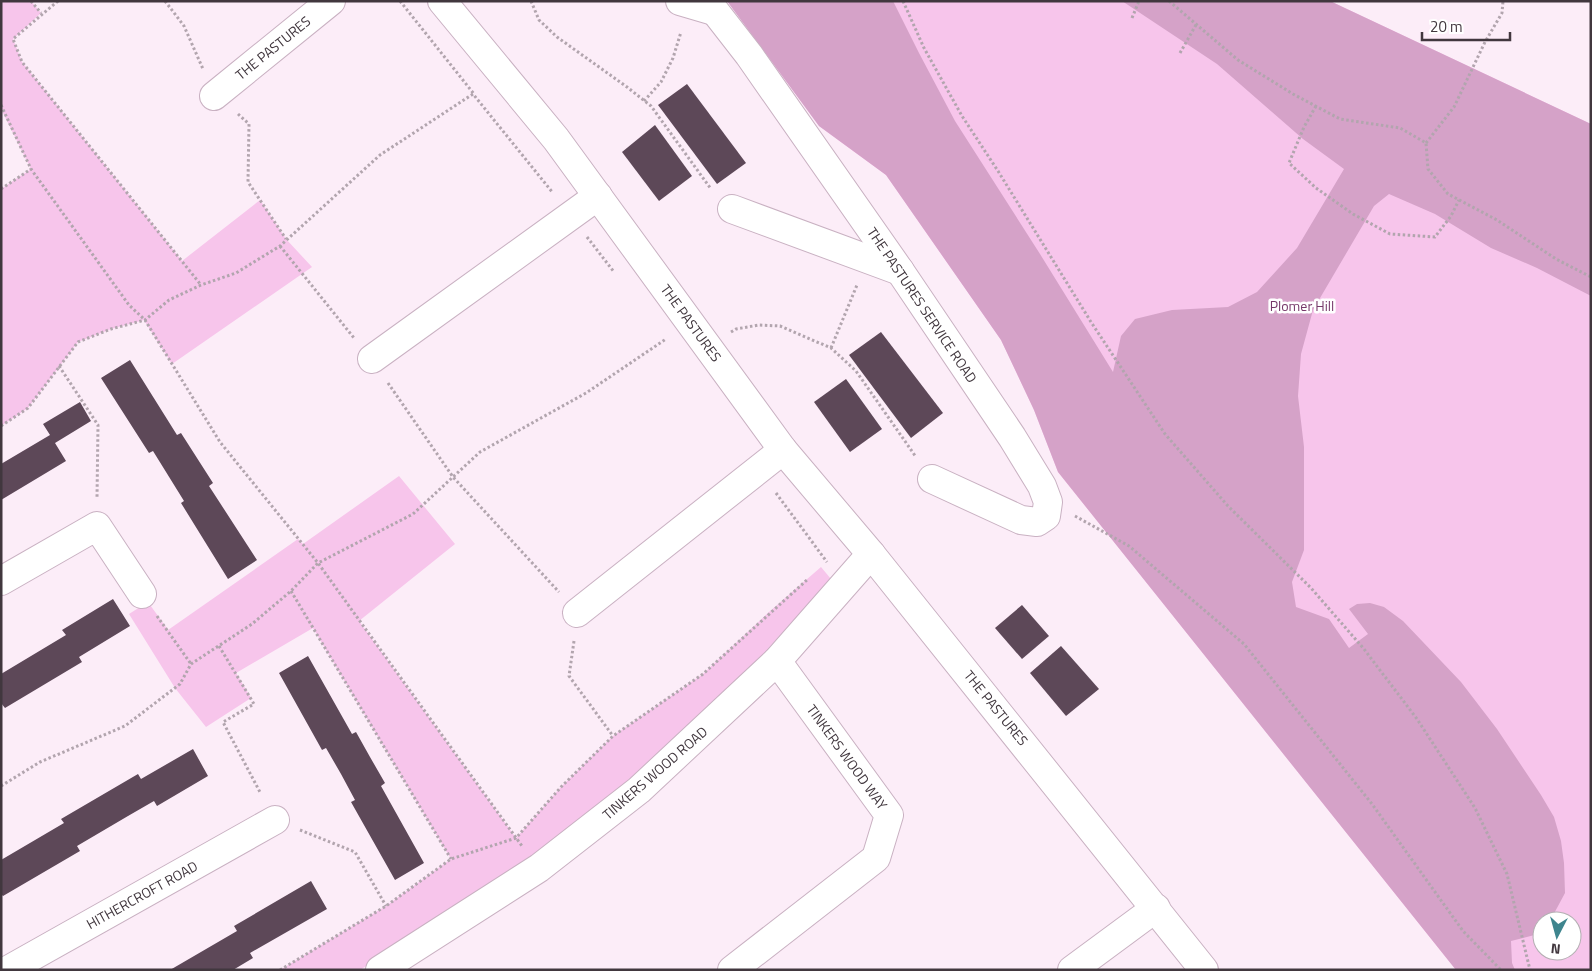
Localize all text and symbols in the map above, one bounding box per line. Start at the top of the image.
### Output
scale bar [1422,10,1510,42]
street label: THE PASTURES [230,11,315,85]
text: 20 m [1430,15,1463,38]
street label: THE PASTURES SERVICE ROAD [862,223,982,387]
street label: THE PASTURES [656,279,727,366]
park label: Plomer Hill [1270,295,1334,316]
street label: THE PASTURES [959,665,1033,750]
street label: TINKERS WOOD WAY [802,700,893,814]
street label: TINKERS WOOD ROAD [597,721,712,824]
street label: HITHERCROFT ROAD [82,855,201,934]
north arrow [1532,911,1582,961]
text: N [1550,938,1562,960]

